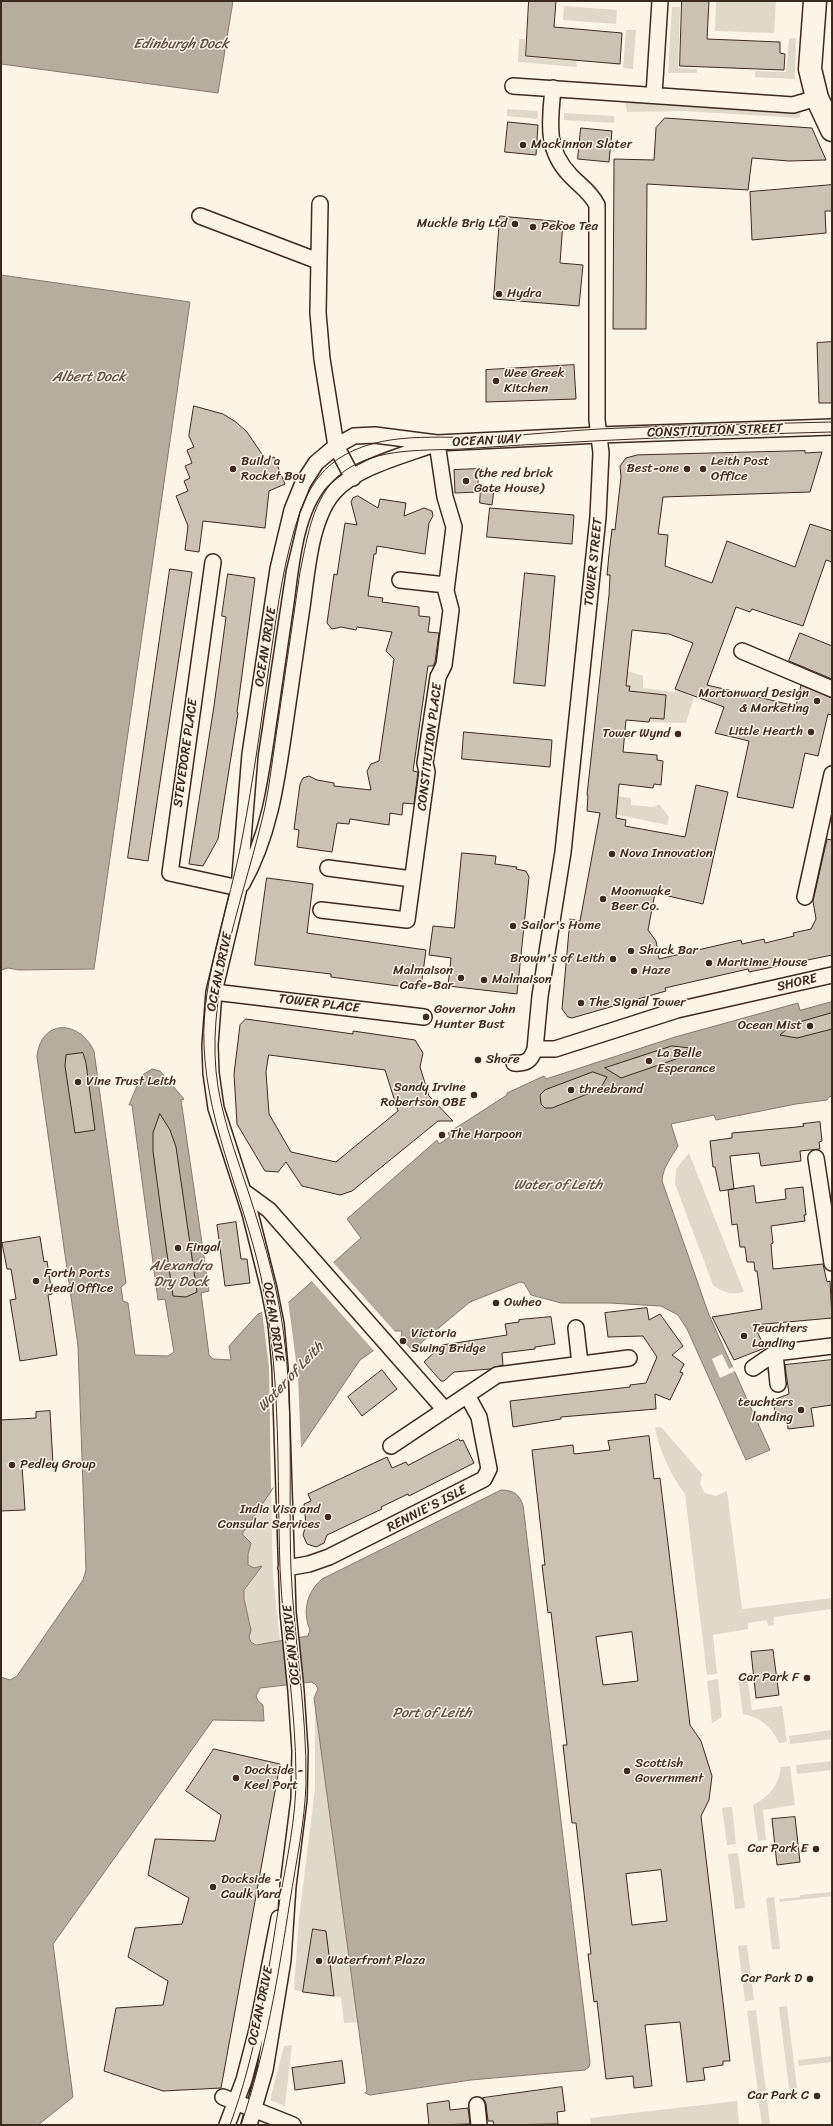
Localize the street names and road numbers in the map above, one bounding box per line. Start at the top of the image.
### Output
street label: CONSTITUTION STREET [647,421,783,441]
street label: OCEAN WAY [452,431,522,451]
street label: TOWER STREET [582,517,606,607]
street label: OCEAN DRIVE [252,606,280,688]
street label: CONSTITUTION PLACE [414,682,446,812]
street label: STEVEDORE PLACE [171,698,201,808]
street label: OCEAN DRIVE [204,931,236,1013]
street label: SHORE [775,971,819,995]
street label: TOWER PLACE [278,991,360,1017]
street label: OCEAN DRIVE [259,1281,287,1363]
street label: RENNIE'S ISLE [384,1482,470,1536]
street label: OCEAN DRIVE [280,1604,304,1686]
street label: OCEAN DRIVE [245,1965,277,2047]

